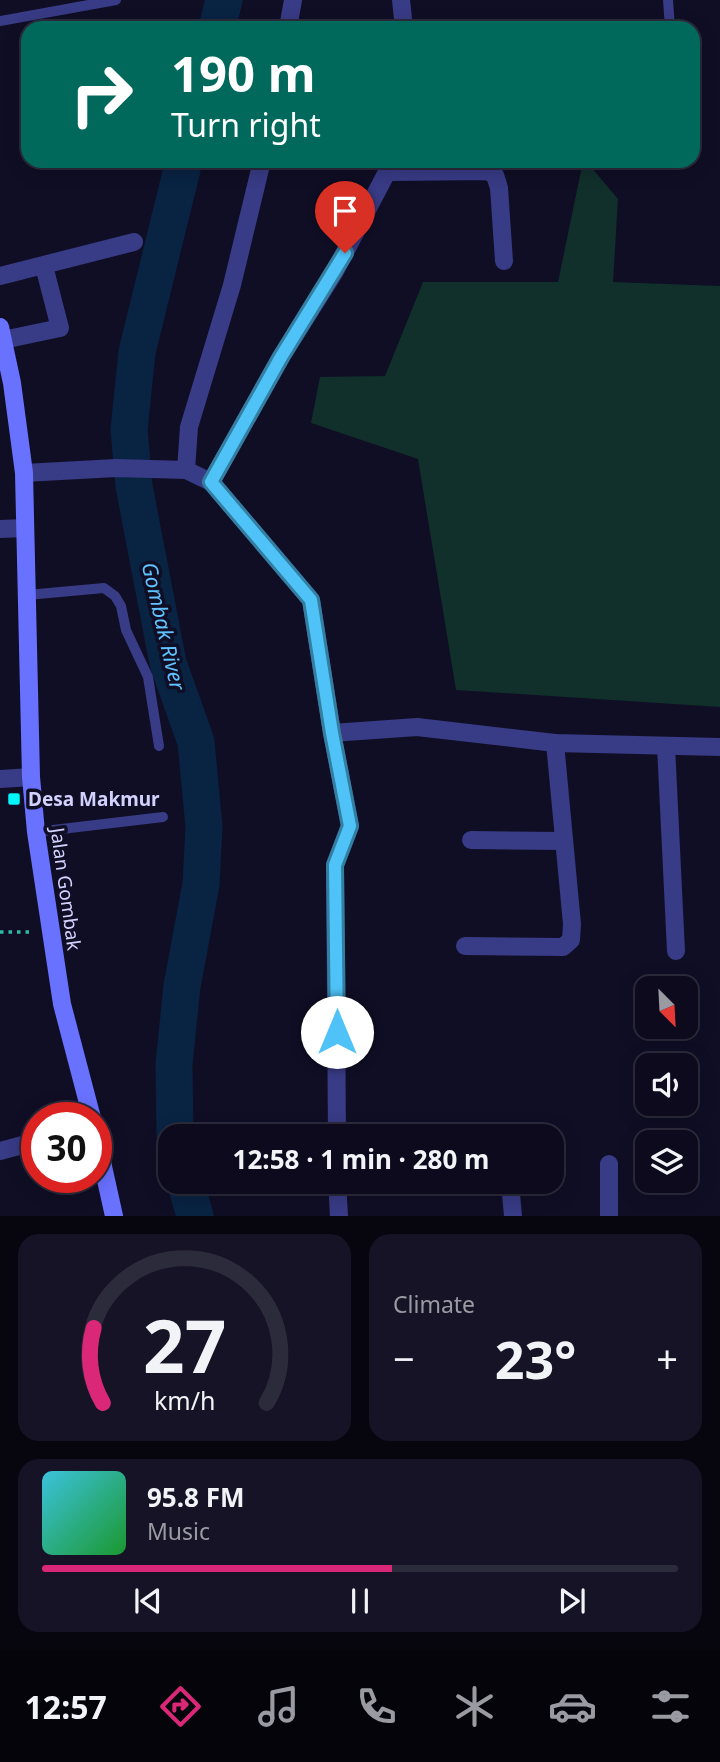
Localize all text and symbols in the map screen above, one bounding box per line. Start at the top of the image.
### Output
text: 190 m [171,40,316,106]
icon: right [56,49,147,140]
text: Turn right [171,103,321,146]
pin [315,181,375,253]
icon: arrive [326,192,364,230]
water label: Gombak River [136,559,193,694]
place label: Desa Makmur [28,786,160,812]
marker: Desa Makmur [6,791,22,807]
street label: Jalan Gombak [44,824,87,952]
north arrow [635,976,698,1040]
map controls [635,976,698,1193]
position arrow [300,995,374,1069]
button: sound [635,1053,698,1116]
speed limit sign: 30 [21,1102,112,1193]
button: layers [635,1130,698,1193]
text: 12:58 · 1 min · 280 m [233,1141,489,1177]
text: Climate [393,1288,475,1320]
text: 27 [143,1296,226,1395]
text: 23° [495,1323,576,1394]
text: − [393,1332,415,1384]
text: + [656,1332,678,1384]
text: km/h [154,1383,215,1417]
text: 95.8 FM [147,1479,244,1515]
text: Music [147,1515,210,1547]
icon: previous [129,1582,167,1620]
icon: pause [341,1582,379,1620]
icon: next [553,1582,591,1620]
icon: directions [156,1682,205,1731]
icon: music [254,1682,303,1731]
icon: phone [352,1682,401,1731]
icon: climate [450,1682,499,1731]
icon: car [548,1682,597,1731]
icon: filters [646,1682,695,1731]
text: 12:57 [25,1685,107,1728]

